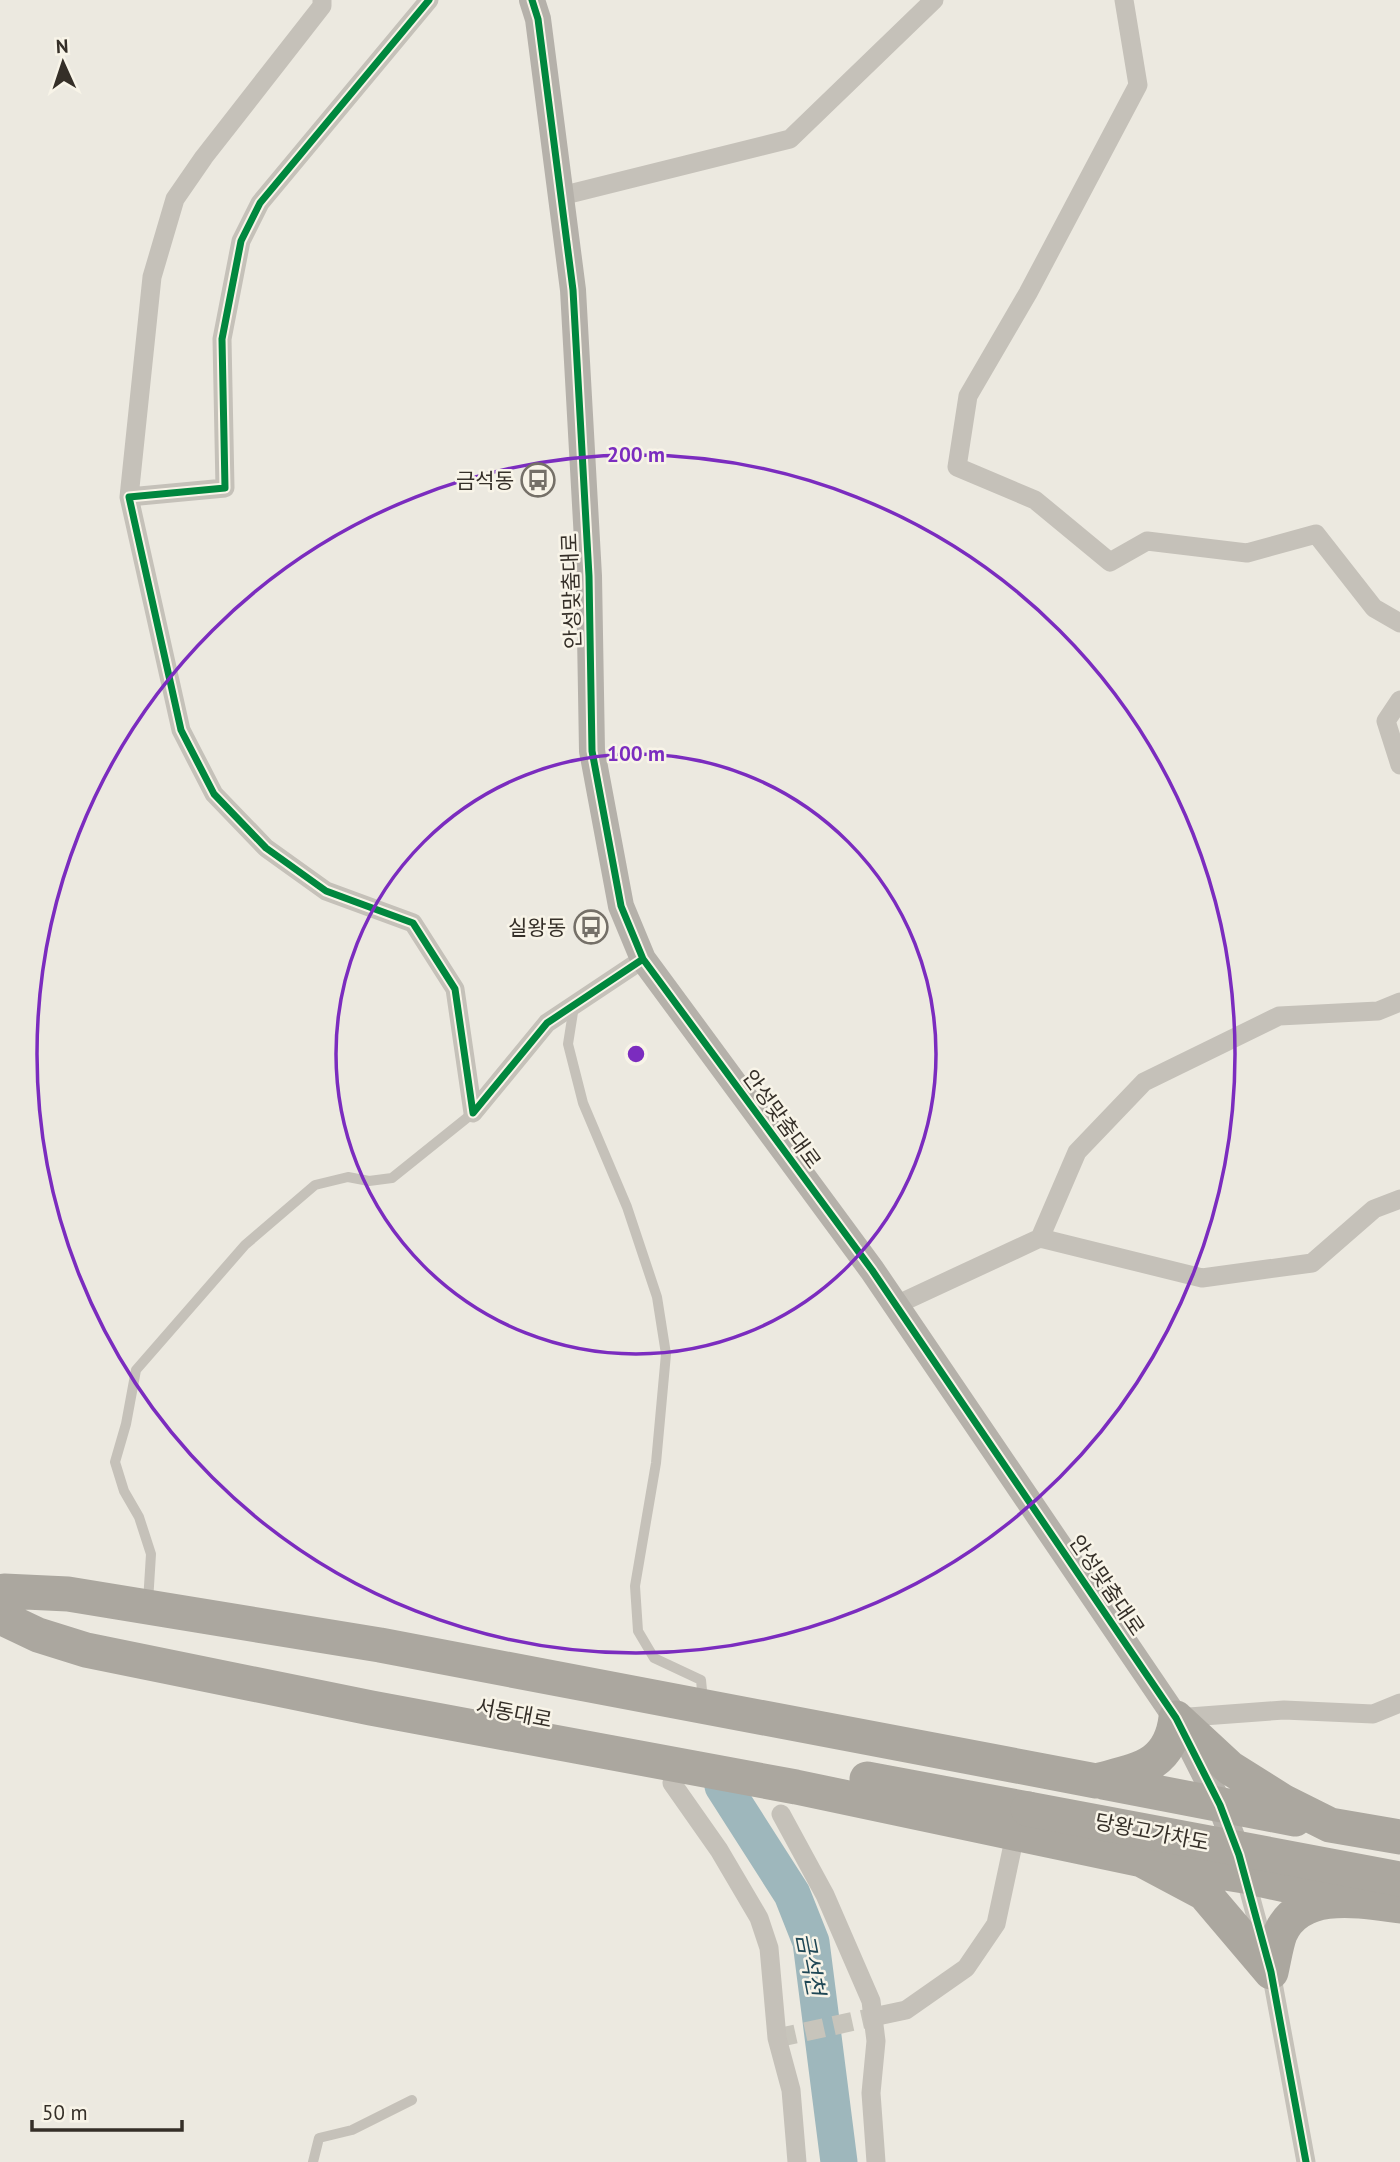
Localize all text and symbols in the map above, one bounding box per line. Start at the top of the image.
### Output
north arrow [28,28,98,98]
text: N [55,34,69,58]
text: 200 m [607,441,665,468]
bus stop icon: 금석동 [519,461,557,499]
place label: 금석동 [456,467,514,494]
street label: 안성맞춤대로 [555,533,587,649]
text: 100 m [607,740,665,767]
bus stop icon: 실왕동 [572,908,610,946]
place label: 실왕동 [508,914,566,941]
centre of rings [624,1042,648,1066]
street label: 안성맞춤대로 [737,1064,827,1174]
street label: 안성맞춤대로 [1063,1529,1151,1641]
street label: 서동대로 [473,1692,555,1734]
street label: 당왕고가차도 [1093,1808,1211,1856]
water label: 금석천 [791,1930,832,2001]
scale bar [32,2088,182,2132]
text: 50 m [42,2099,88,2126]

